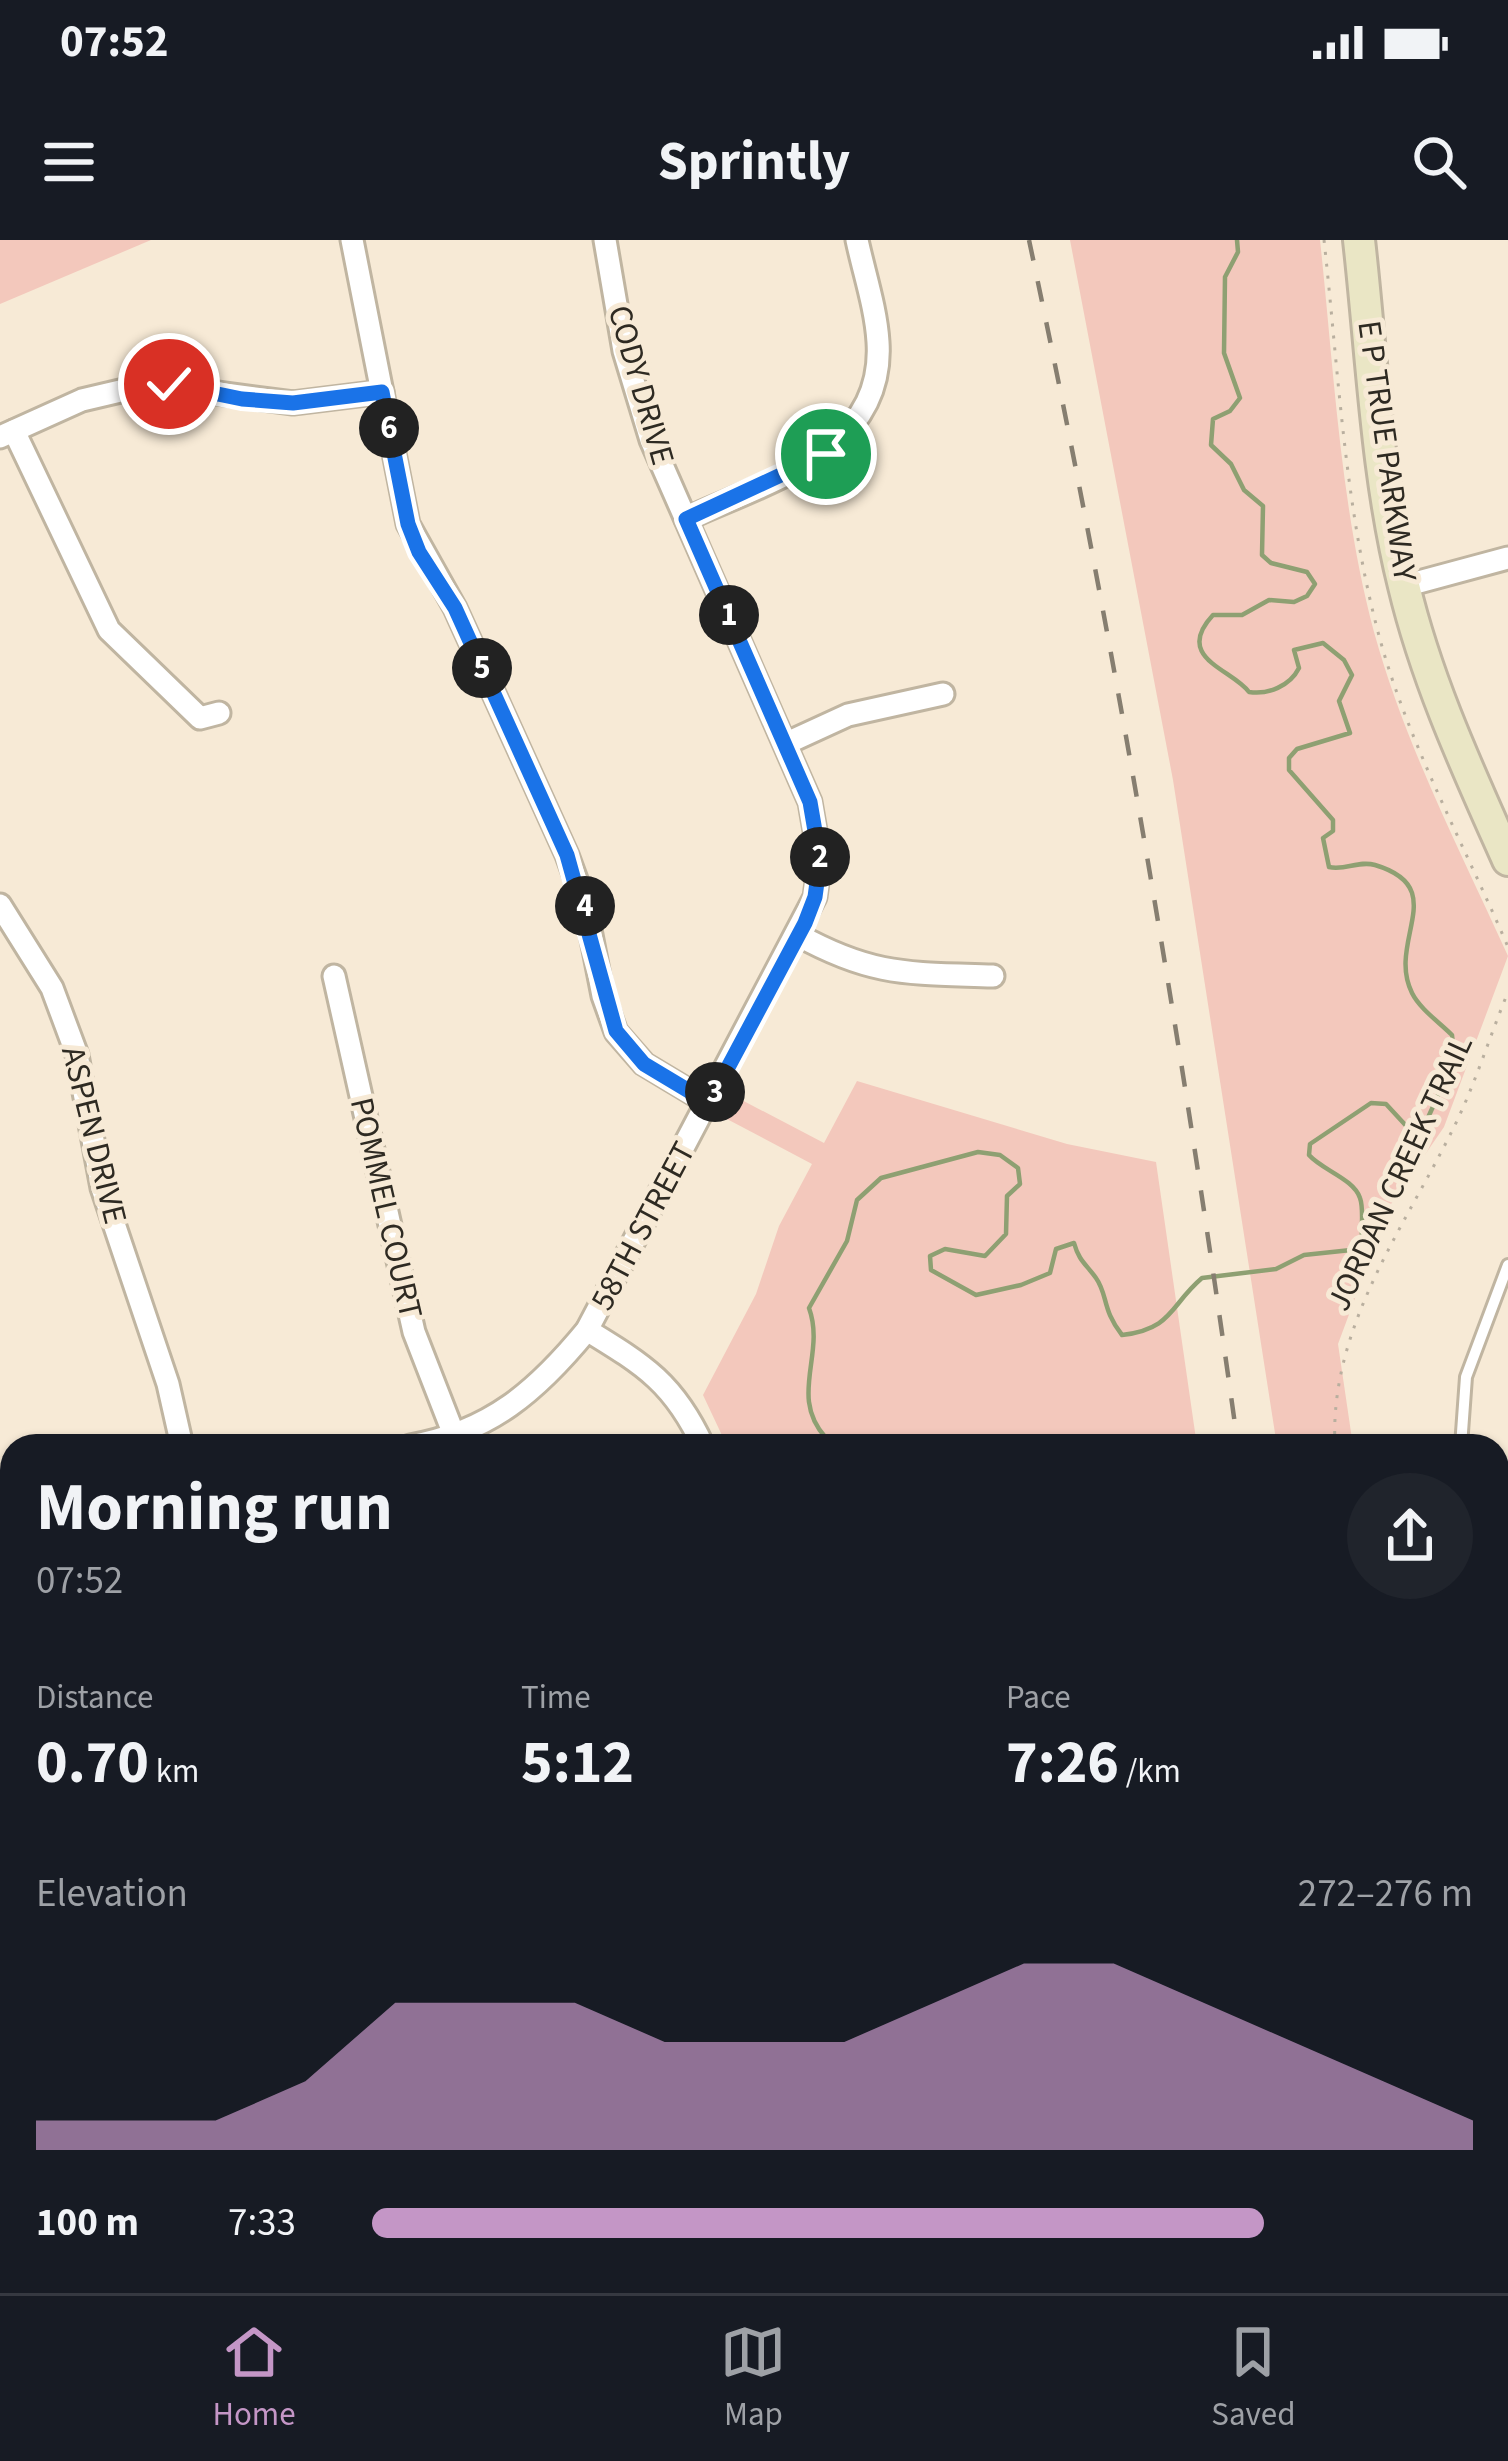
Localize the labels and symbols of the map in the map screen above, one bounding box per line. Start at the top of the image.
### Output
street label: CODY DRIVE [596,300,686,470]
street label: E P TRUE PARKWAY [1345,318,1429,585]
pin [118,333,220,435]
pin: 6 [359,398,419,458]
pin [775,403,877,505]
pin: 1 [699,585,759,645]
pin: 5 [452,638,512,698]
pin: 2 [790,827,850,887]
pin: 4 [555,876,615,936]
street label: JORDAN CREEK TRAIL [1315,1027,1485,1319]
street label: ASPEN DRIVE [49,1041,139,1229]
pin: 3 [685,1062,745,1122]
street label: POMMEL COURT [338,1093,434,1323]
street label: 58TH STREET [579,1134,707,1318]

